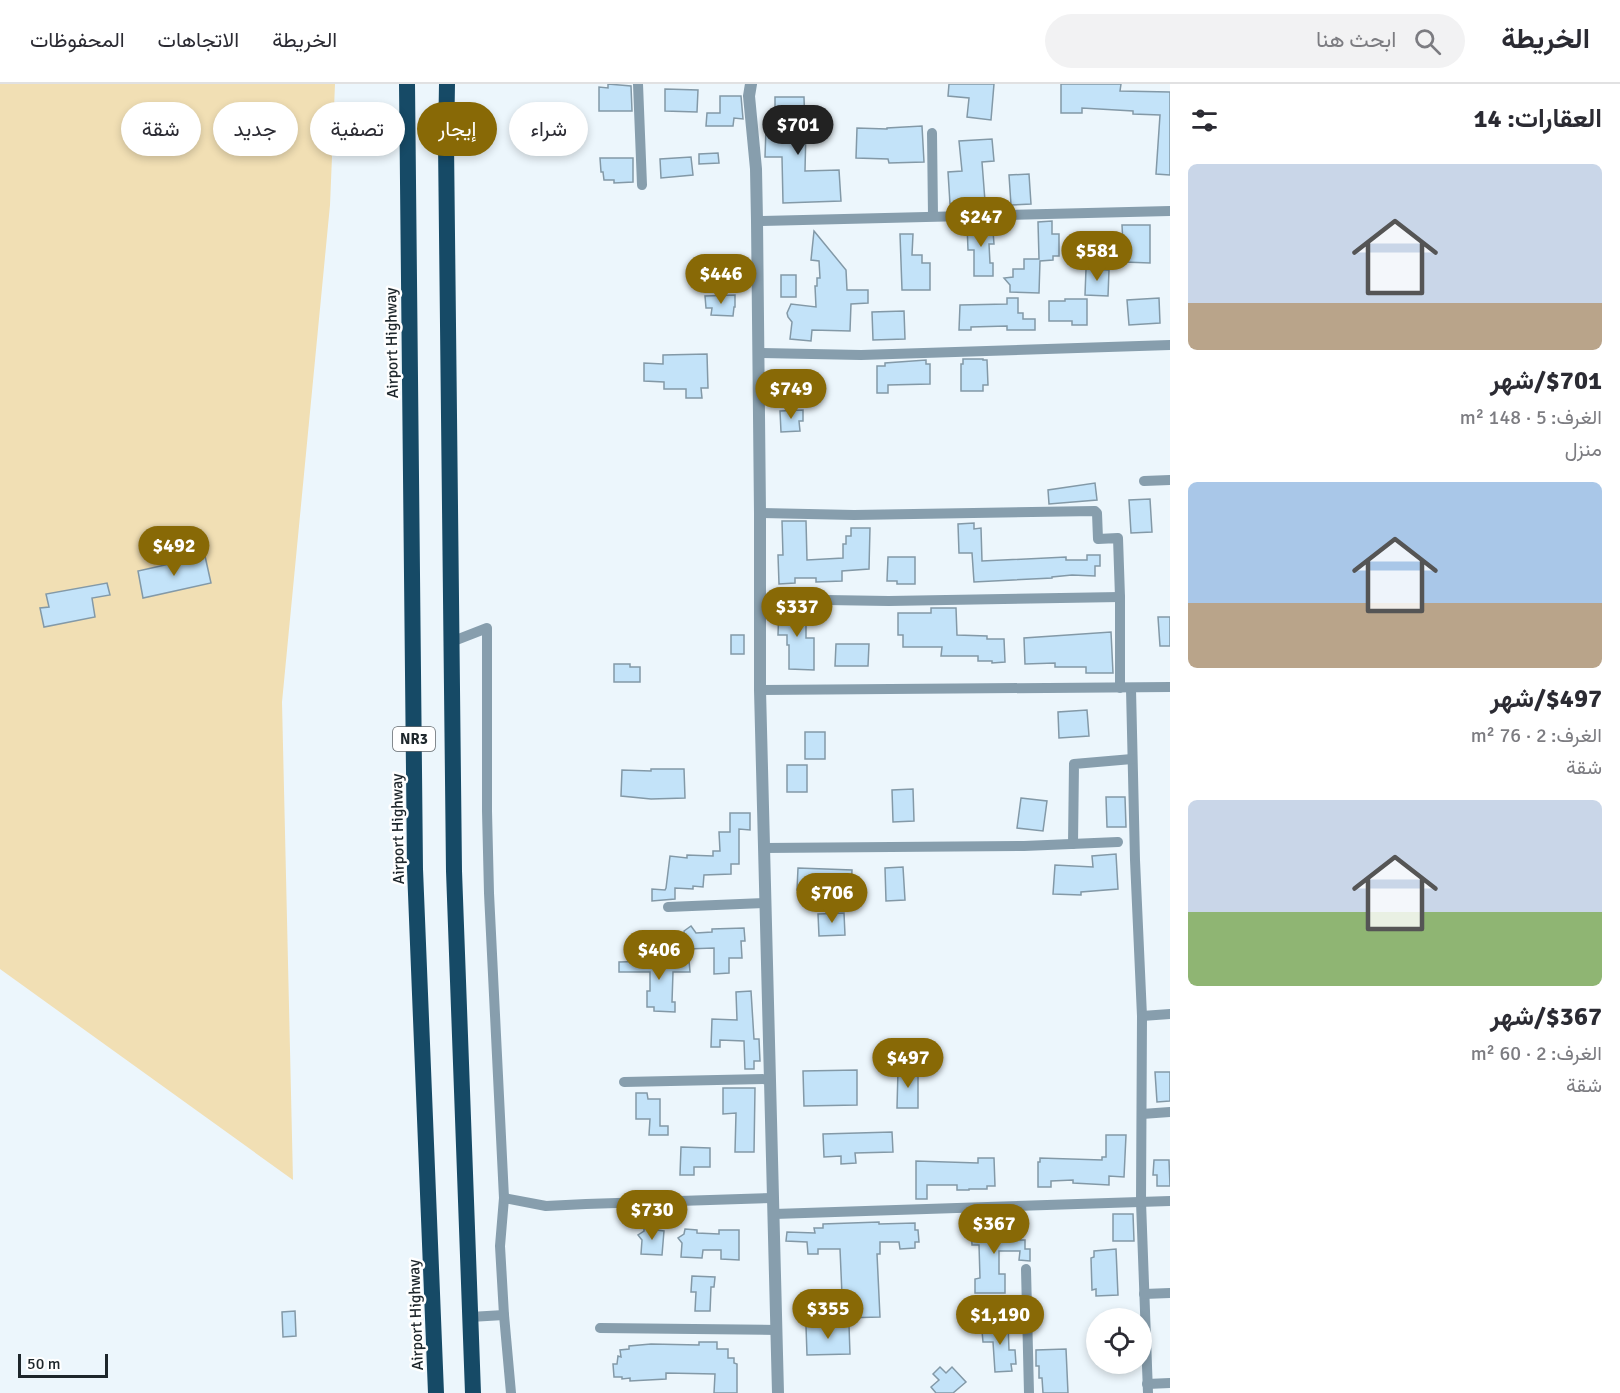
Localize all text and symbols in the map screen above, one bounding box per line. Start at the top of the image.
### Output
search box [1045,14,1465,68]
text: الخريطة [1501,22,1590,56]
icon: search [1411,25,1444,58]
text: ابحث هنا [1316,26,1396,53]
text: المحفوظات [30,27,125,53]
text: الاتجاهات [158,27,239,53]
text: الخريطة [272,27,337,53]
chip: شقة [121,102,201,156]
chip: جديد [213,102,298,156]
chip: تصفية [310,102,405,156]
chip: إيجار [417,102,497,156]
chip: شراء [509,102,588,156]
text: العقارات: 14 [1473,103,1602,135]
icon: filters [1188,104,1221,137]
pin: $701 [762,105,834,156]
text: $701 [776,112,820,137]
pin: $247 [945,197,1017,248]
icon: home [1341,203,1449,311]
text: $247 [959,204,1003,229]
pin: $581 [1061,231,1133,282]
text: $581 [1075,238,1119,263]
pin: $446 [685,254,757,305]
text: $446 [699,261,743,286]
street label: Airport Highway [381,287,403,399]
text: $701/شهر [1490,365,1602,397]
pin: $749 [755,369,827,420]
text: $749 [769,376,813,401]
text: الغرف: 5 · 148 m² [1460,405,1602,430]
text: منزل [1565,437,1602,462]
icon: home [1341,521,1449,629]
pin: $492 [138,526,210,577]
text: $492 [152,533,196,558]
pin: $337 [761,587,833,638]
text: $337 [775,594,819,619]
text: $497/شهر [1490,683,1602,715]
text: الغرف: 2 · 76 m² [1471,723,1602,748]
road number: NR3 [393,727,435,751]
text: شقة [1566,755,1602,780]
street label: Airport Highway [387,773,409,885]
icon: home [1341,839,1449,947]
pin: $706 [796,873,868,924]
text: $706 [810,880,854,905]
pin: $406 [623,930,695,981]
text: $406 [637,937,681,962]
text: $367/شهر [1490,1001,1602,1033]
pin: $497 [872,1038,944,1089]
text: الغرف: 2 · 60 m² [1471,1041,1602,1066]
text: $497 [886,1045,930,1070]
text: شقة [1566,1073,1602,1098]
pin: $730 [616,1190,688,1241]
text: $730 [630,1197,674,1222]
pin: $367 [958,1204,1030,1255]
text: $367 [972,1211,1016,1236]
street label: Airport Highway [404,1259,428,1371]
pin: $355 [792,1289,864,1340]
pin: $1,190 [951,1295,1049,1346]
text: $355 [806,1296,850,1321]
text: $1,190 [970,1302,1030,1327]
map controls [1086,1308,1152,1374]
button: locate [1086,1308,1152,1374]
scale bar [18,1351,108,1378]
text: 50 m [27,1354,61,1374]

